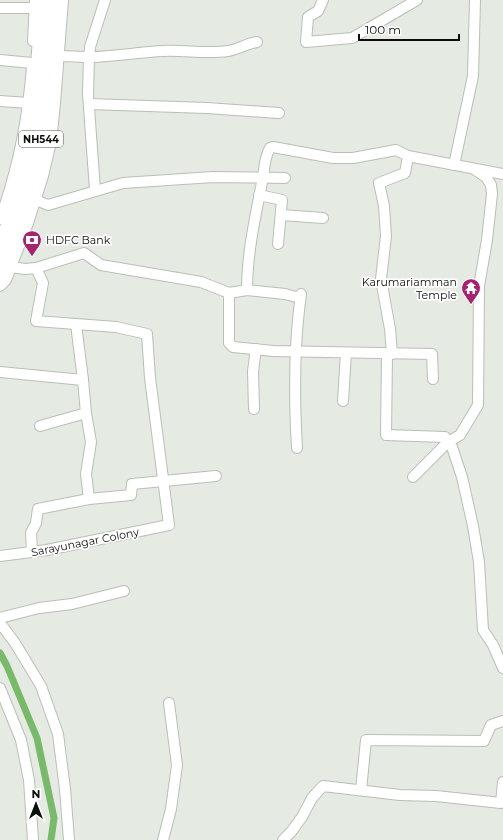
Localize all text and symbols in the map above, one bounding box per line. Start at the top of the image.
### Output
scale bar [359,16,459,42]
text: 100 m [365,22,401,37]
road number: NH544 [19,131,63,147]
bank icon: HDFC Bank [21,229,43,257]
place label: HDFC Bank [46,233,111,247]
place label: Karumariamman Temple [362,275,457,302]
temple icon: Karumariamman Temple [460,277,482,305]
street label: Sarayunagar Colony [30,525,140,559]
north arrow [16,784,56,824]
text: N [32,787,40,801]

